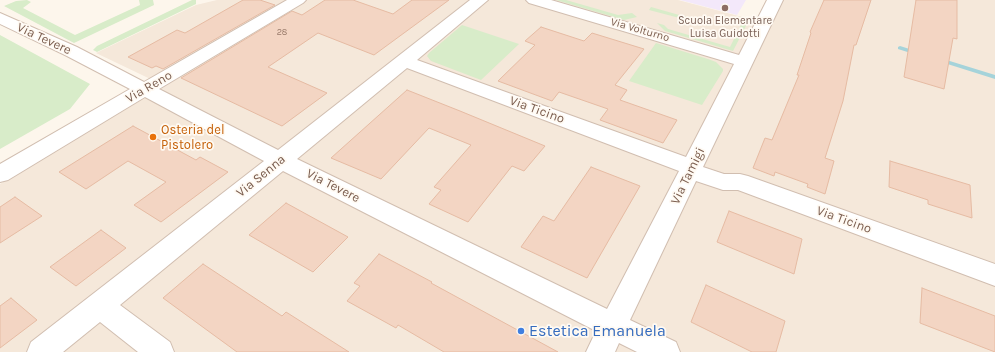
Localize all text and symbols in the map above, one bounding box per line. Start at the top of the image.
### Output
marker: Scuola Elementare Luisa Guidotti [720,3,730,13]
place label: Scuola Elementare Luisa Guidotti [678,14,772,40]
street label: Via Volturno [609,15,671,45]
street label: Via Tevere [14,20,74,58]
house number: 28 [277,27,287,37]
street label: Via Reno [123,67,175,107]
street label: Via Ticino [507,93,567,127]
place label: Osteria del Pistolero [161,122,225,153]
marker: Osteria del Pistolero [148,132,158,142]
street label: Via Tamigi [668,145,708,207]
street label: Via Senna [233,151,289,201]
street label: Via Tevere [304,166,362,206]
street label: Via Ticino [814,203,874,237]
place label: Estetica Emanuela [529,321,666,341]
marker: Estetica Emanuela [516,326,526,336]

